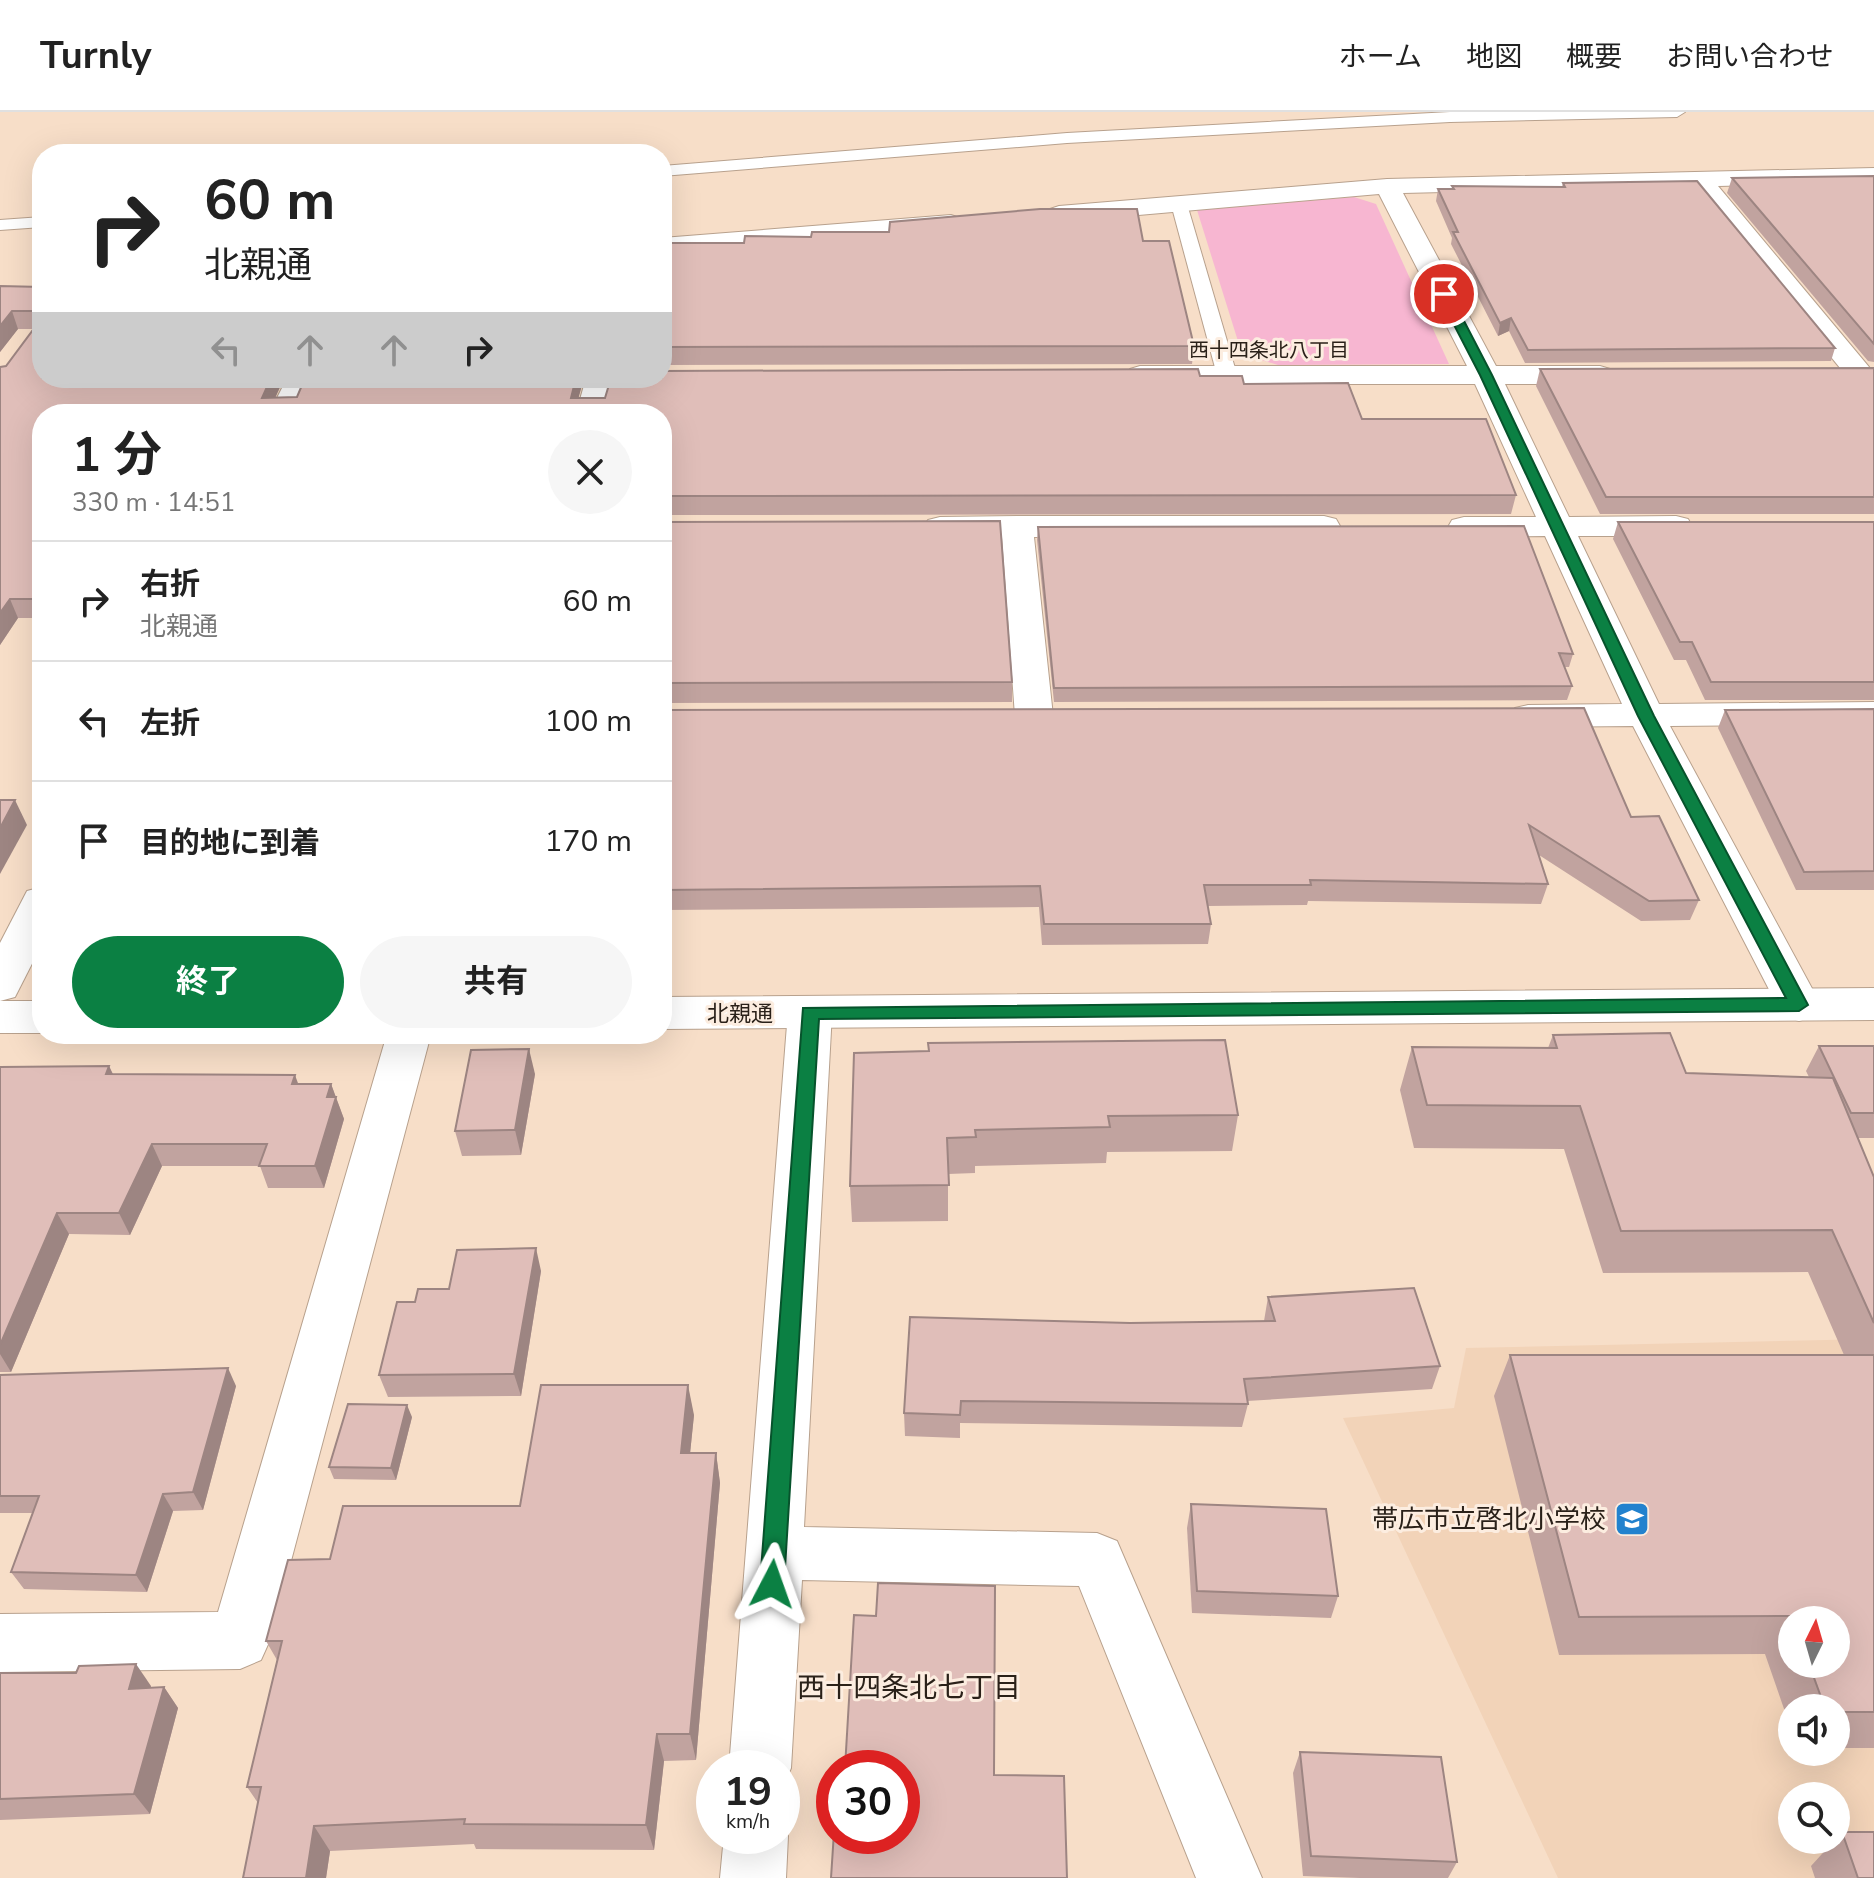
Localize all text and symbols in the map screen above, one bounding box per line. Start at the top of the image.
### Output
text: Turnly [40,30,152,81]
text: ホーム [1339,38,1422,76]
text: 地図 [1466,38,1522,76]
text: 概要 [1566,38,1622,76]
text: お問い合わせ [1666,38,1834,76]
text: 60 m [204,162,335,239]
icon: right [72,176,176,280]
text: 北親通 [204,241,312,290]
pin [1410,260,1478,328]
icon: arrive [1422,272,1466,316]
icon: left [204,328,248,372]
icon: ahead [288,328,332,372]
icon: ahead [372,328,416,372]
icon: right [456,328,500,372]
district label: 西十四条北八丁目 [1189,337,1349,364]
text: 1 分 [72,422,162,488]
button: close [548,430,632,514]
text: 330 m · 14:51 [72,485,235,520]
text: 右折 [140,564,200,605]
icon: right [72,579,116,623]
text: 60 m [563,581,632,622]
text: 北親通 [140,609,218,644]
icon: left [72,699,116,743]
text: 100 m [545,701,632,742]
text: 左折 [140,703,200,744]
icon: arrive [72,819,116,863]
text: 170 m [545,821,632,862]
text: 目的地に到着 [140,823,320,864]
button: 終了 [72,936,344,1028]
button: 共有 [360,936,632,1028]
street label: 北親通 [707,999,773,1029]
school or university icon: 帯広市立啓北小学校 [1613,1500,1651,1538]
place label: 帯広市立啓北小学校 [1372,1502,1606,1537]
position arrow [730,1542,814,1626]
north arrow [1778,1606,1850,1678]
map controls [1778,1606,1850,1854]
district label: 西十四条北七丁目 [797,1669,1021,1707]
button: sound [1778,1694,1850,1766]
speed limit sign: 30 [816,1750,920,1854]
text: 19 [724,1765,772,1819]
button: search [1778,1782,1850,1854]
text: km/h [726,1808,770,1835]

